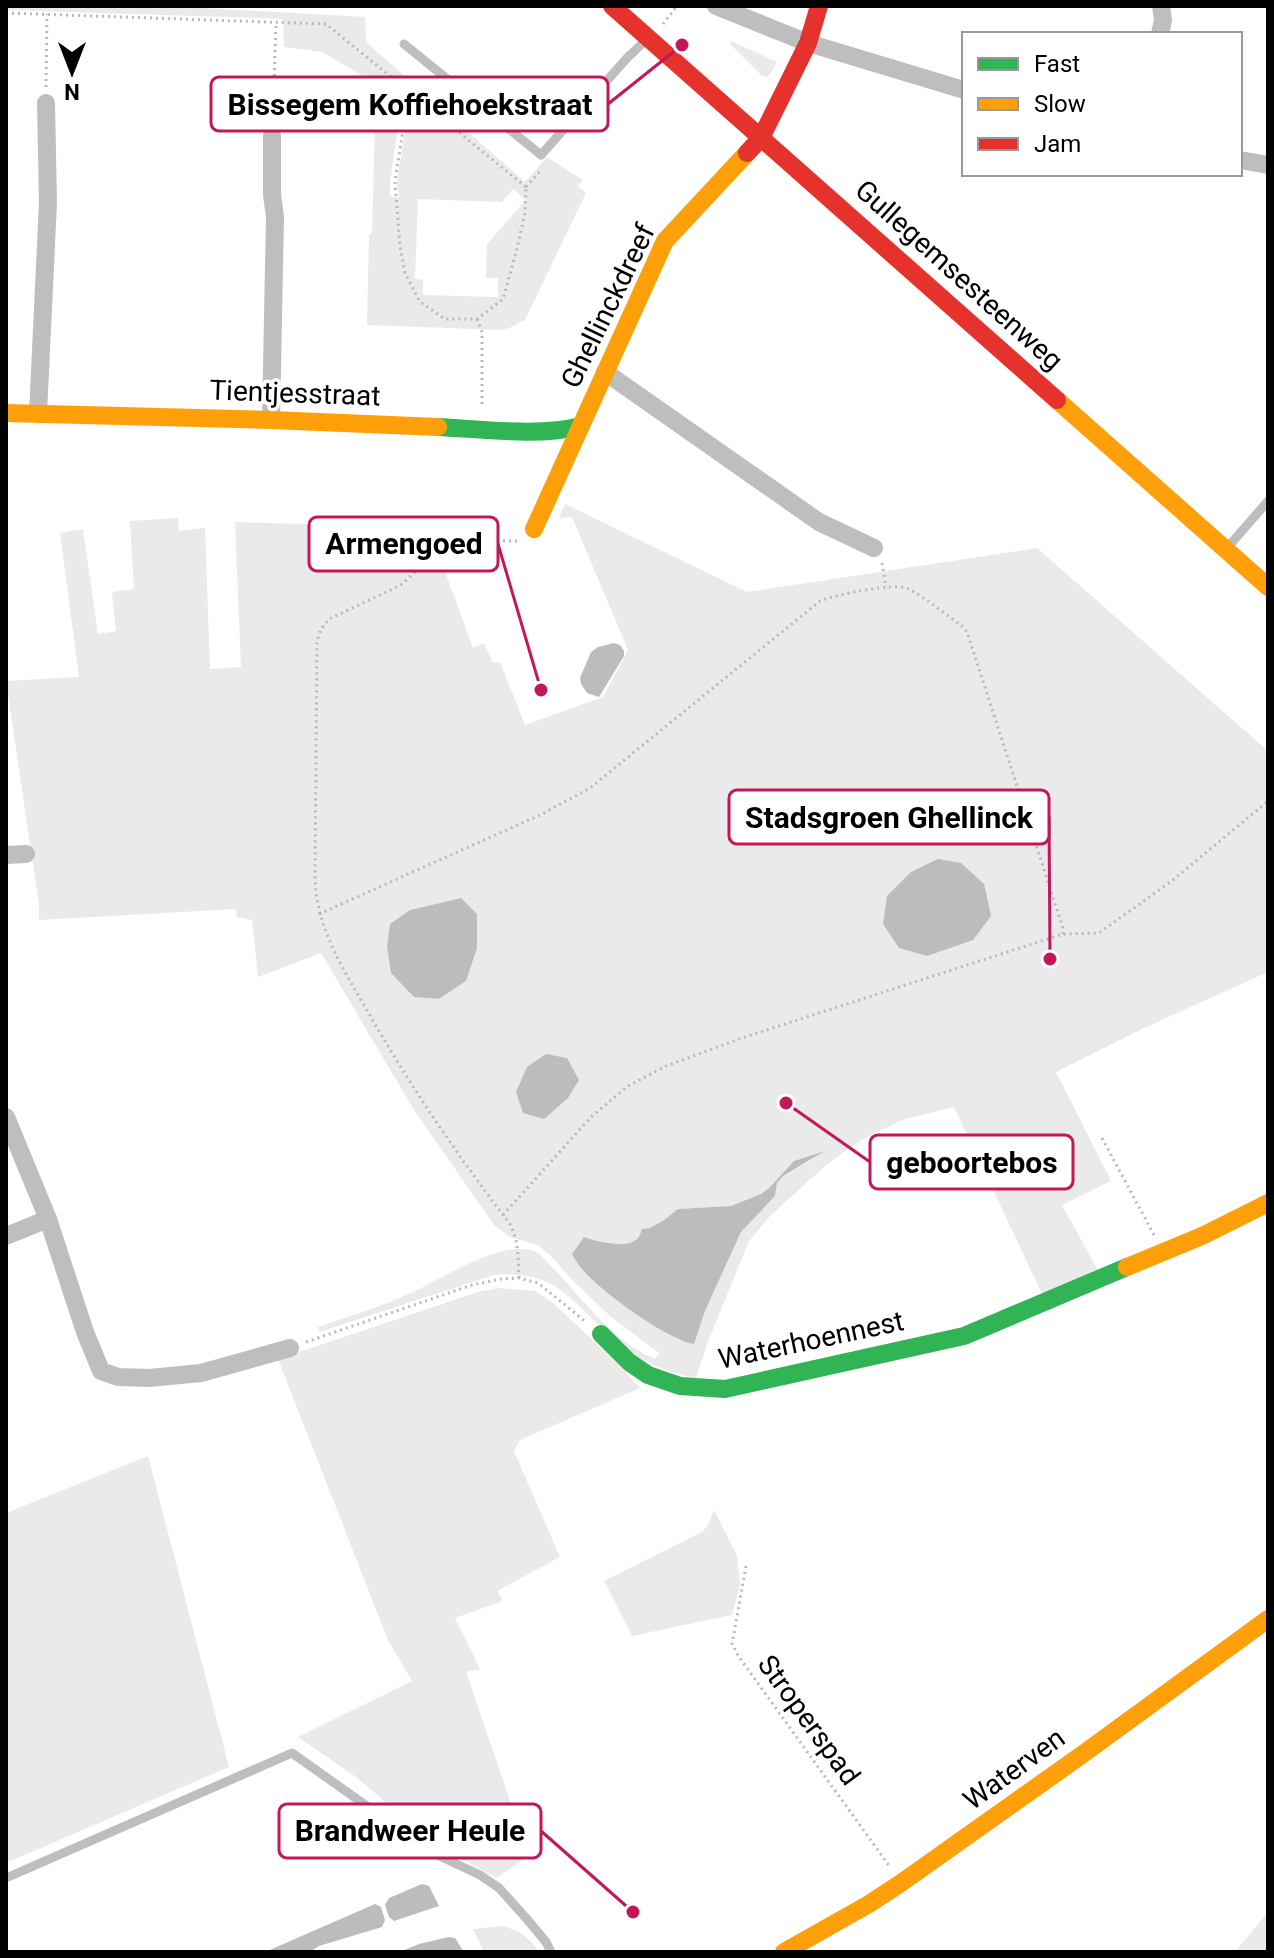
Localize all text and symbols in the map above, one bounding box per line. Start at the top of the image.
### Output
north arrow [32,32,112,112]
legend [962,32,1242,176]
text: Fast [1034,50,1080,78]
callout: Bissegem Koffiehoekstraat [211,77,608,131]
text: N [64,79,80,104]
text: Bissegem Koffiehoekstraat [228,87,592,122]
text: Slow [1034,90,1086,118]
text: Jam [1034,130,1081,158]
street label: Gullegemsesteenweg [848,173,1070,377]
street label: Ghellinckdreef [554,218,662,393]
street label: Tientjesstraat [209,374,381,412]
callout: Armengoed [309,517,498,571]
text: Armengoed [325,526,483,561]
callout: Stadsgroen Ghellinck [729,790,1049,844]
text: Stadsgroen Ghellinck [745,800,1034,835]
callout: geboortebos [870,1135,1073,1189]
text: geboortebos [886,1145,1058,1180]
street label: Waterhoennest [715,1304,907,1376]
street label: Stroperspad [751,1649,867,1791]
street label: Waterven [957,1721,1071,1817]
callout: Brandweer Heule [279,1804,541,1858]
text: Brandweer Heule [295,1813,525,1848]

